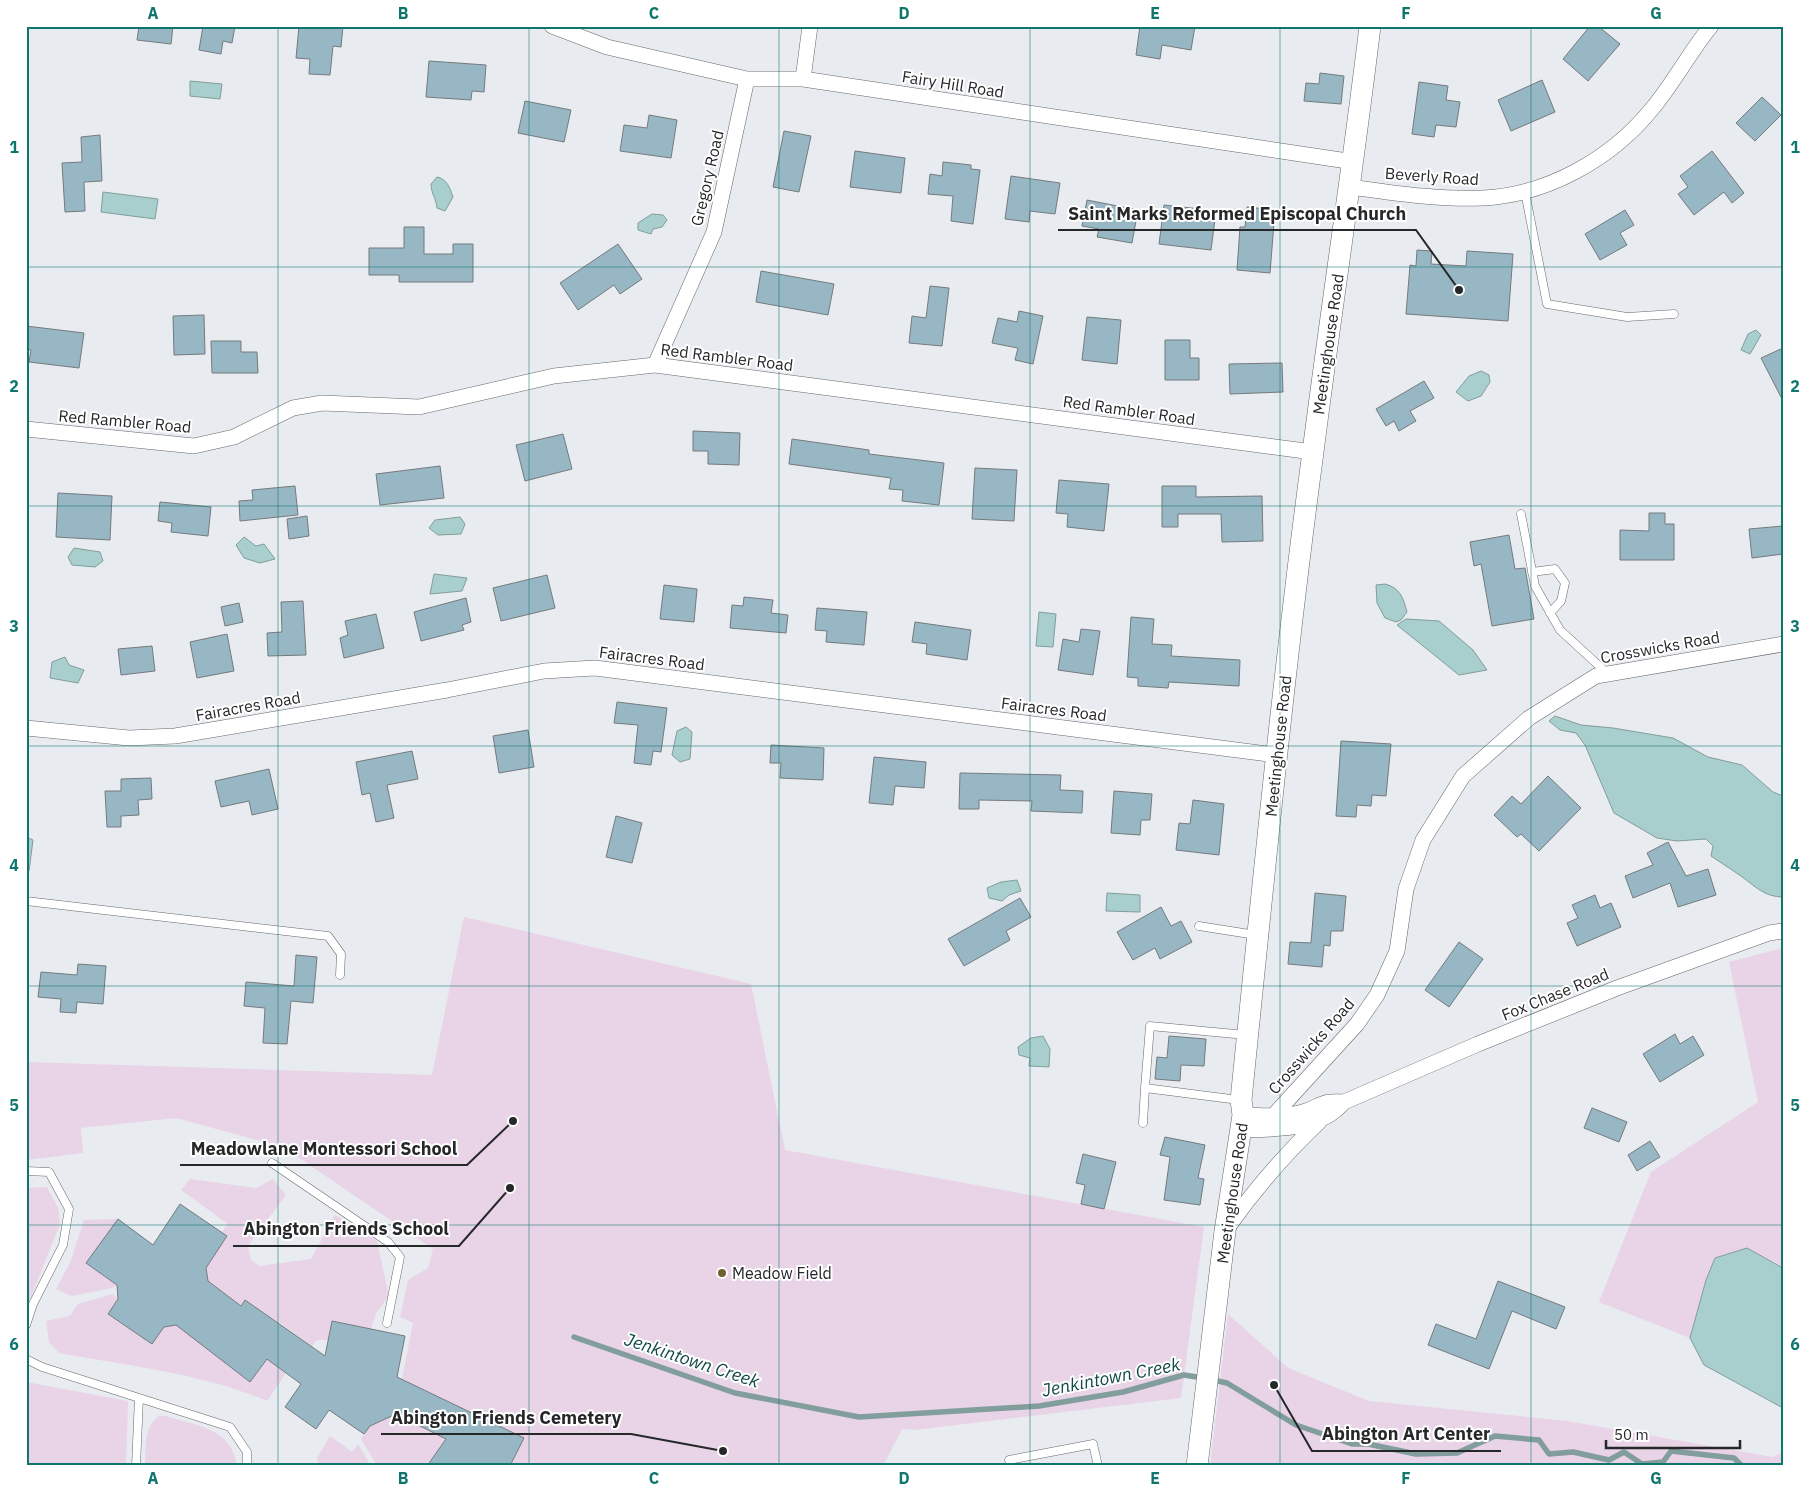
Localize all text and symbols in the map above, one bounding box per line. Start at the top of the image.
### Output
text: A [148,3,159,23]
text: B [398,3,409,23]
text: C [649,3,659,23]
text: D [898,3,910,23]
text: E [1150,3,1160,23]
text: F [1401,3,1411,23]
text: G [1650,3,1662,23]
street label: Fairy Hill Road [901,66,1005,102]
street label: Gregory Road [686,128,728,228]
text: 1 [9,137,19,157]
text: 1 [1790,137,1800,157]
street label: Beverly Road [1384,163,1480,189]
callout: Saint Marks Reformed Episcopal Church [1058,197,1416,230]
text: Saint Marks Reformed Episcopal Church [1068,202,1406,225]
street label: Meetinghouse Road [1308,272,1348,416]
street label: Red Rambler Road [660,339,794,375]
text: 2 [9,376,19,396]
text: 2 [1790,376,1800,396]
street label: Red Rambler Road [1062,391,1196,429]
street label: Red Rambler Road [58,405,192,437]
text: 3 [9,616,19,636]
text: 3 [1790,616,1800,636]
street label: Crosswicks Road [1599,627,1721,667]
street label: Fairacres Road [598,642,706,674]
street label: Meetinghouse Road [1261,674,1295,818]
street label: Fairacres Road [194,687,302,725]
street label: Fairacres Road [1000,693,1108,725]
text: 4 [9,855,19,875]
text: 4 [1790,855,1800,875]
street label: Fox Chase Road [1498,963,1612,1025]
street label: Crosswicks Road [1264,994,1358,1098]
text: 5 [9,1095,19,1115]
text: 5 [1790,1095,1800,1115]
street label: Meetinghouse Road [1212,1121,1252,1265]
callout: Meadowlane Montessori School [180,1132,467,1165]
text: Meadowlane Montessori School [191,1137,458,1160]
callout: Abington Friends School [233,1213,459,1246]
text: Abington Friends School [243,1217,449,1240]
place label: Meadow Field [732,1263,832,1283]
marker: Meadow Field [716,1267,728,1279]
water label: Jenkintown Creek [622,1327,763,1393]
text: 6 [9,1334,19,1354]
text: 6 [1790,1334,1800,1354]
water label: Jenkintown Creek [1040,1352,1183,1402]
callout: Abington Friends Cemetery [381,1401,631,1434]
text: Abington Friends Cemetery [391,1406,622,1429]
scale bar [1606,1417,1740,1449]
callout: Abington Art Center [1312,1418,1501,1451]
text: Abington Art Center [1322,1422,1490,1445]
text: 50 m [1614,1425,1649,1444]
text: A [148,1468,159,1488]
text: B [398,1468,409,1488]
text: C [649,1468,659,1488]
text: D [898,1468,910,1488]
text: E [1150,1468,1160,1488]
text: F [1401,1468,1411,1488]
text: G [1650,1468,1662,1488]

